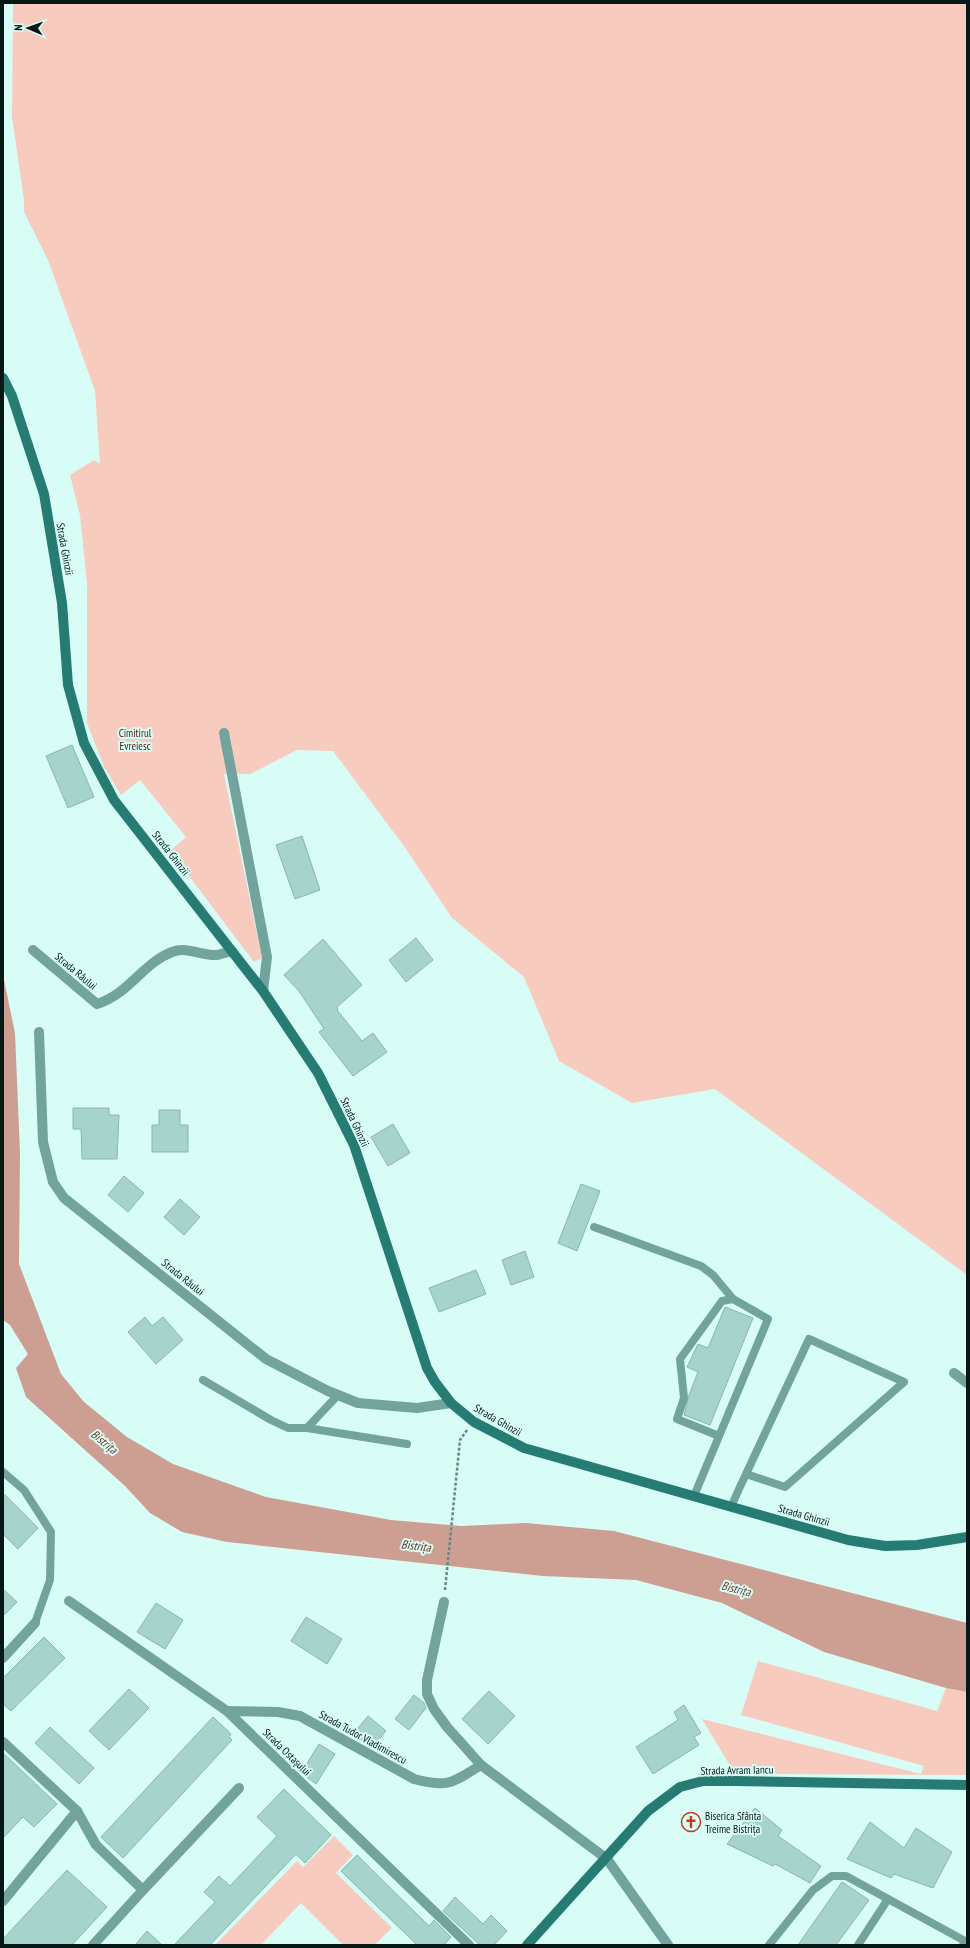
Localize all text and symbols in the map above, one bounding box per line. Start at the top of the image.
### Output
north arrow [8,8,48,48]
text: N [11,24,25,31]
street label: Strada Ghinzii [54,522,76,576]
park label: Cimitirul Evreiesc [119,726,152,753]
street label: Strada Ghinzii [149,828,193,878]
street label: Strada Râului [52,949,100,993]
street label: Strada Ghinzii [337,1095,373,1149]
street label: Strada Râului [159,1256,207,1298]
street label: Strada Ghinzii [472,1401,524,1439]
water label: Bistrița [88,1426,121,1458]
street label: Strada Ghinzii [777,1501,831,1529]
water label: Bistrița [400,1536,433,1555]
water label: Bistrița [720,1578,753,1600]
street label: Strada Tudor Vladimirescu [317,1707,410,1767]
street label: Strada Ostașului [260,1725,314,1779]
street label: Strada Avram Iancu [700,1762,774,1778]
place label: Biserica Sfânta Treime Bistrița [705,1809,761,1836]
church icon: Biserica Sfânta Treime Bistrița [680,1811,702,1833]

